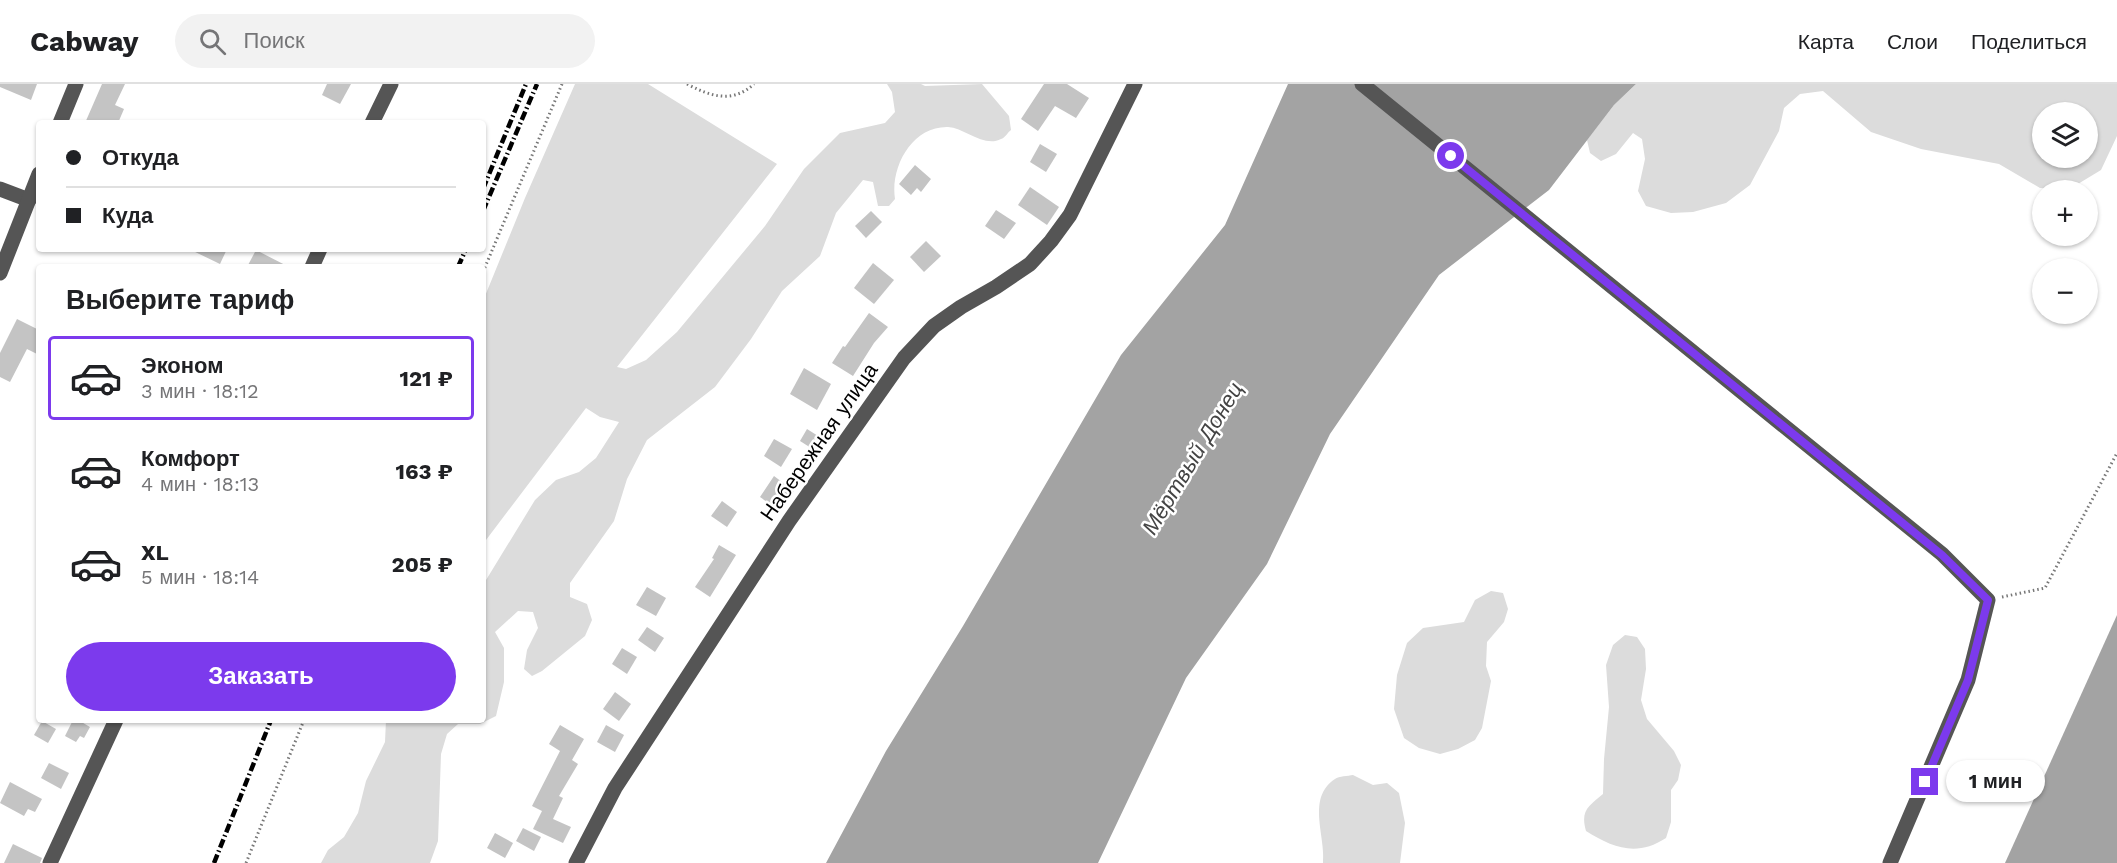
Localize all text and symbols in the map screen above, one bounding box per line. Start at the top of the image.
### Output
search box [175,14,595,68]
text: Cabway [30,25,139,58]
icon: search [196,25,229,58]
text: Поиск [244,28,305,53]
text: Карта [1798,29,1854,54]
text: Слои [1887,29,1938,54]
text: Поделиться [1971,29,2087,54]
map controls [2032,102,2098,324]
button: layers [2032,102,2098,168]
route start [1437,142,1464,169]
text: Откуда [102,145,179,170]
button: + [2032,180,2098,246]
text: Куда [102,203,153,228]
button: − [2032,258,2098,324]
text: Выберите тариф [66,284,294,316]
icon: car [69,351,123,405]
text: Эконом [141,353,224,378]
street label: Набережная улица [755,358,883,525]
text: 121 ₽ [399,366,453,391]
water label: Мёртвый Донец [1137,378,1248,539]
text: 3 мин · 18:12 [141,379,259,403]
icon: car [69,444,123,498]
text: Комфорт [141,446,240,471]
text: 163 ₽ [395,459,453,484]
text: 4 мин · 18:13 [141,472,259,496]
icon: car [69,537,123,591]
text: XL [141,540,169,565]
text: 205 ₽ [392,552,453,577]
text: 5 мин · 18:14 [141,565,259,589]
button: Заказать [66,642,456,711]
callout: 1 мин [1946,761,2045,803]
route end [1911,768,1938,795]
text: 1 мин [1969,769,2022,793]

